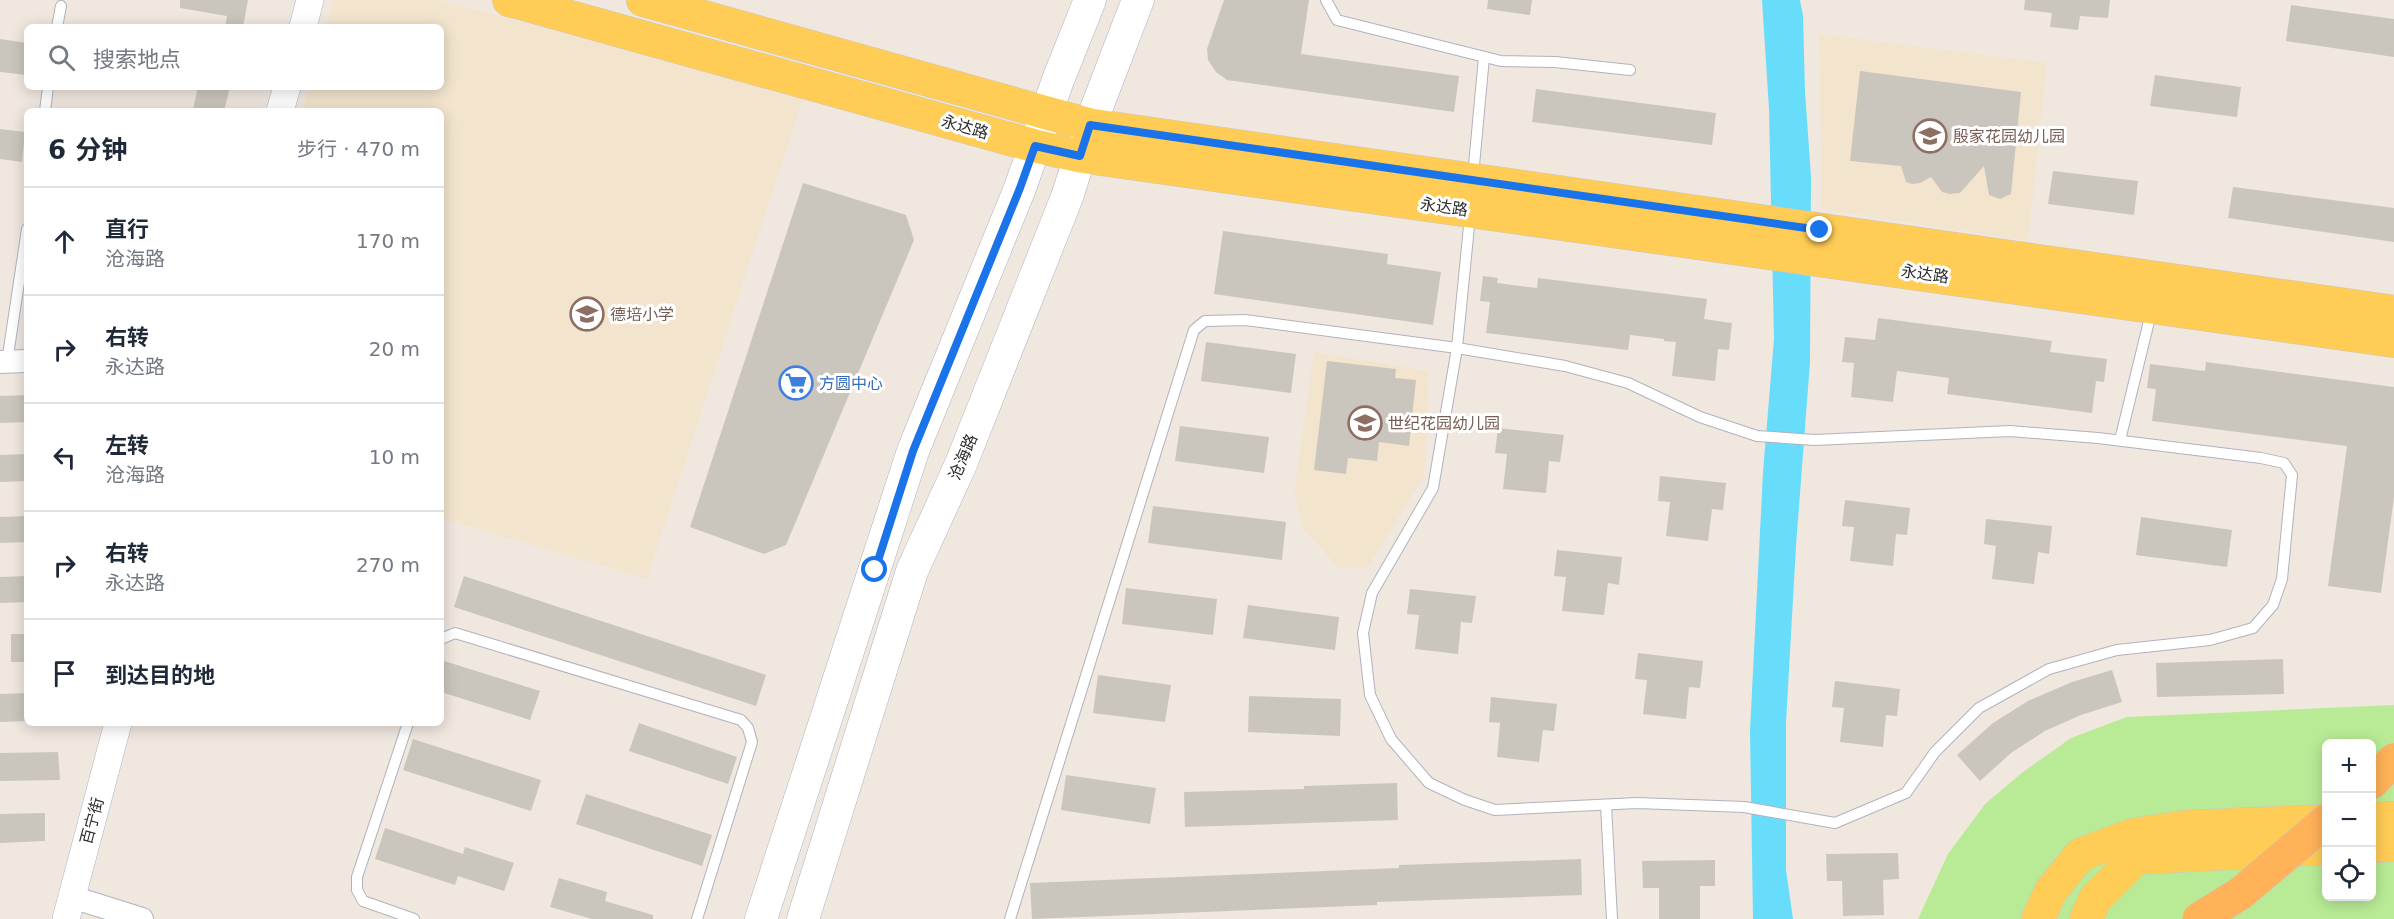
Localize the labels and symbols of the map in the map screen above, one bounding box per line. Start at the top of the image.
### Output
street label: 永达路 [939,111,991,143]
school or university icon: 殷家花园幼儿园 [1912,118,1948,154]
place label: 殷家花园幼儿园 [1953,127,2065,146]
street label: 永达路 [1419,194,1469,220]
route end [1806,216,1832,242]
street label: 永达路 [1900,261,1950,287]
school or university icon: 德培小学 [569,296,605,332]
place label: 德培小学 [610,305,674,324]
supermarket icon: 方圆中心 [778,365,814,401]
place label: 方圆中心 [819,374,883,393]
school or university icon: 世纪花园幼儿园 [1347,405,1383,441]
place label: 世纪花园幼儿园 [1388,414,1500,433]
street label: 沧海路 [945,431,981,483]
route start [861,556,887,582]
street label: 百宁街 [77,795,107,847]

